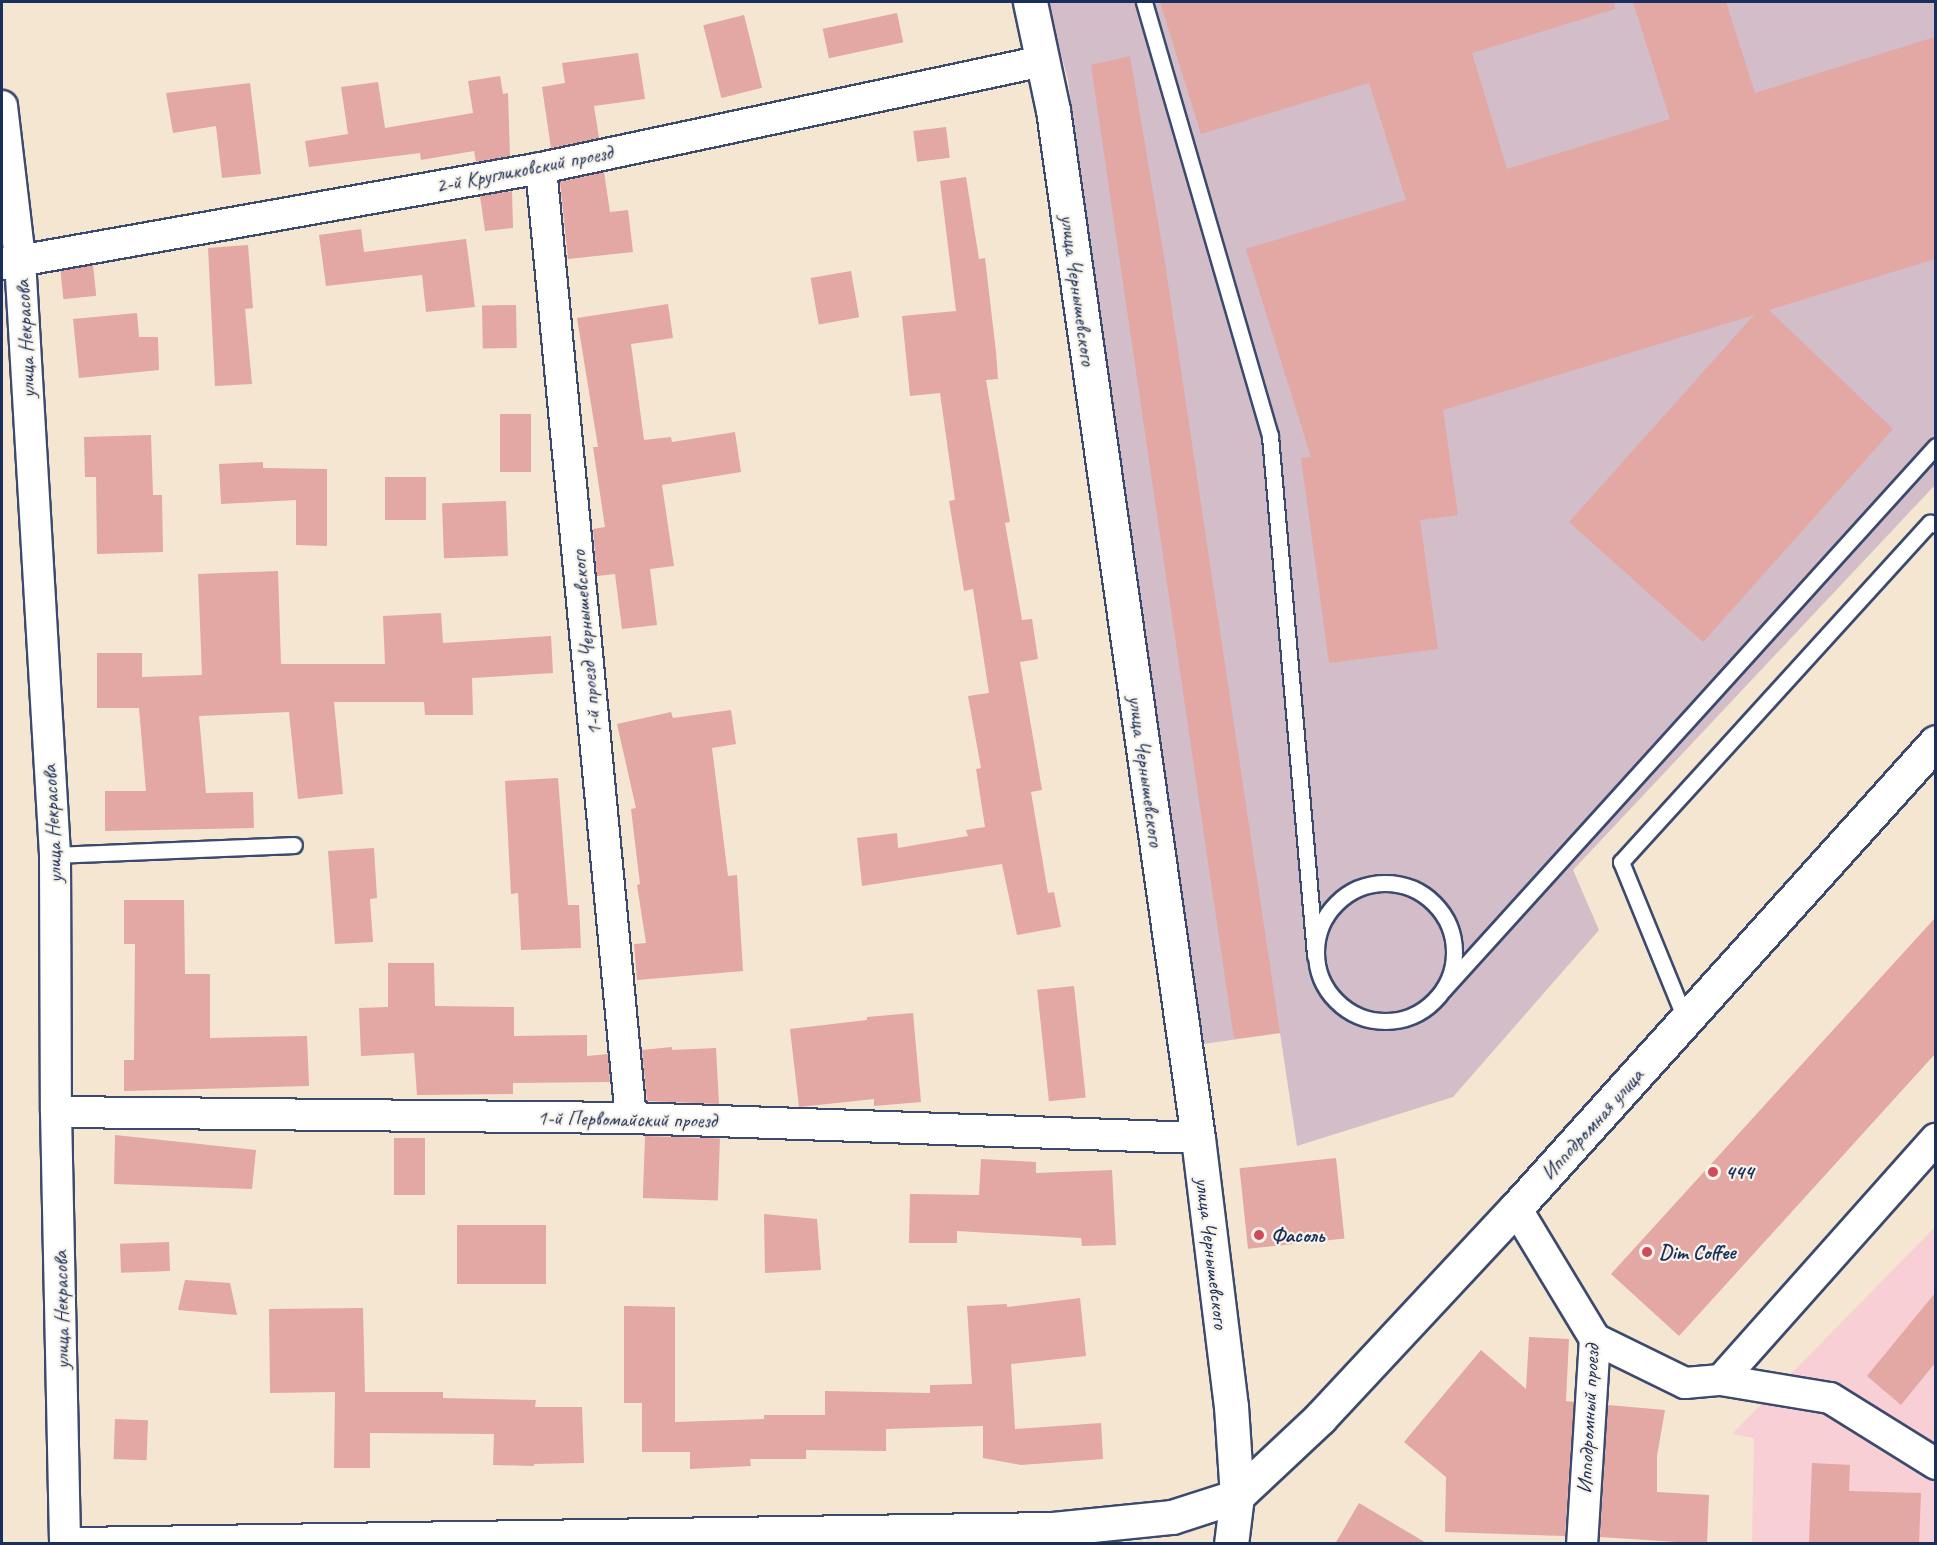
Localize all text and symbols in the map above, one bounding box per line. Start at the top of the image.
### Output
street label: 2-й Кругликовский проезд [434,140,614,198]
street label: улица Чернышевского [1055,213,1101,367]
street label: улица Некрасова [9,279,41,399]
street label: 1-й проезд Чернышевского [565,549,607,737]
street label: улица Чернышевского [1123,694,1169,848]
street label: улица Некрасова [36,764,68,884]
street label: Ипподромная улица [1535,1063,1649,1185]
street label: 1-й Первомайский проезд [537,1105,717,1133]
place label: 444 [1725,1159,1753,1185]
marker: 444 [1706,1165,1720,1179]
street label: улица Чернышевского [1190,1176,1234,1330]
place label: Фасоль [1271,1222,1324,1248]
marker: Фасоль [1252,1228,1266,1242]
place label: Dim Coffee [1659,1239,1735,1265]
marker: Dim Coffee [1640,1245,1654,1259]
street label: улица Некрасова [47,1250,75,1370]
street label: Ипподромный проезд [1572,1344,1604,1494]

